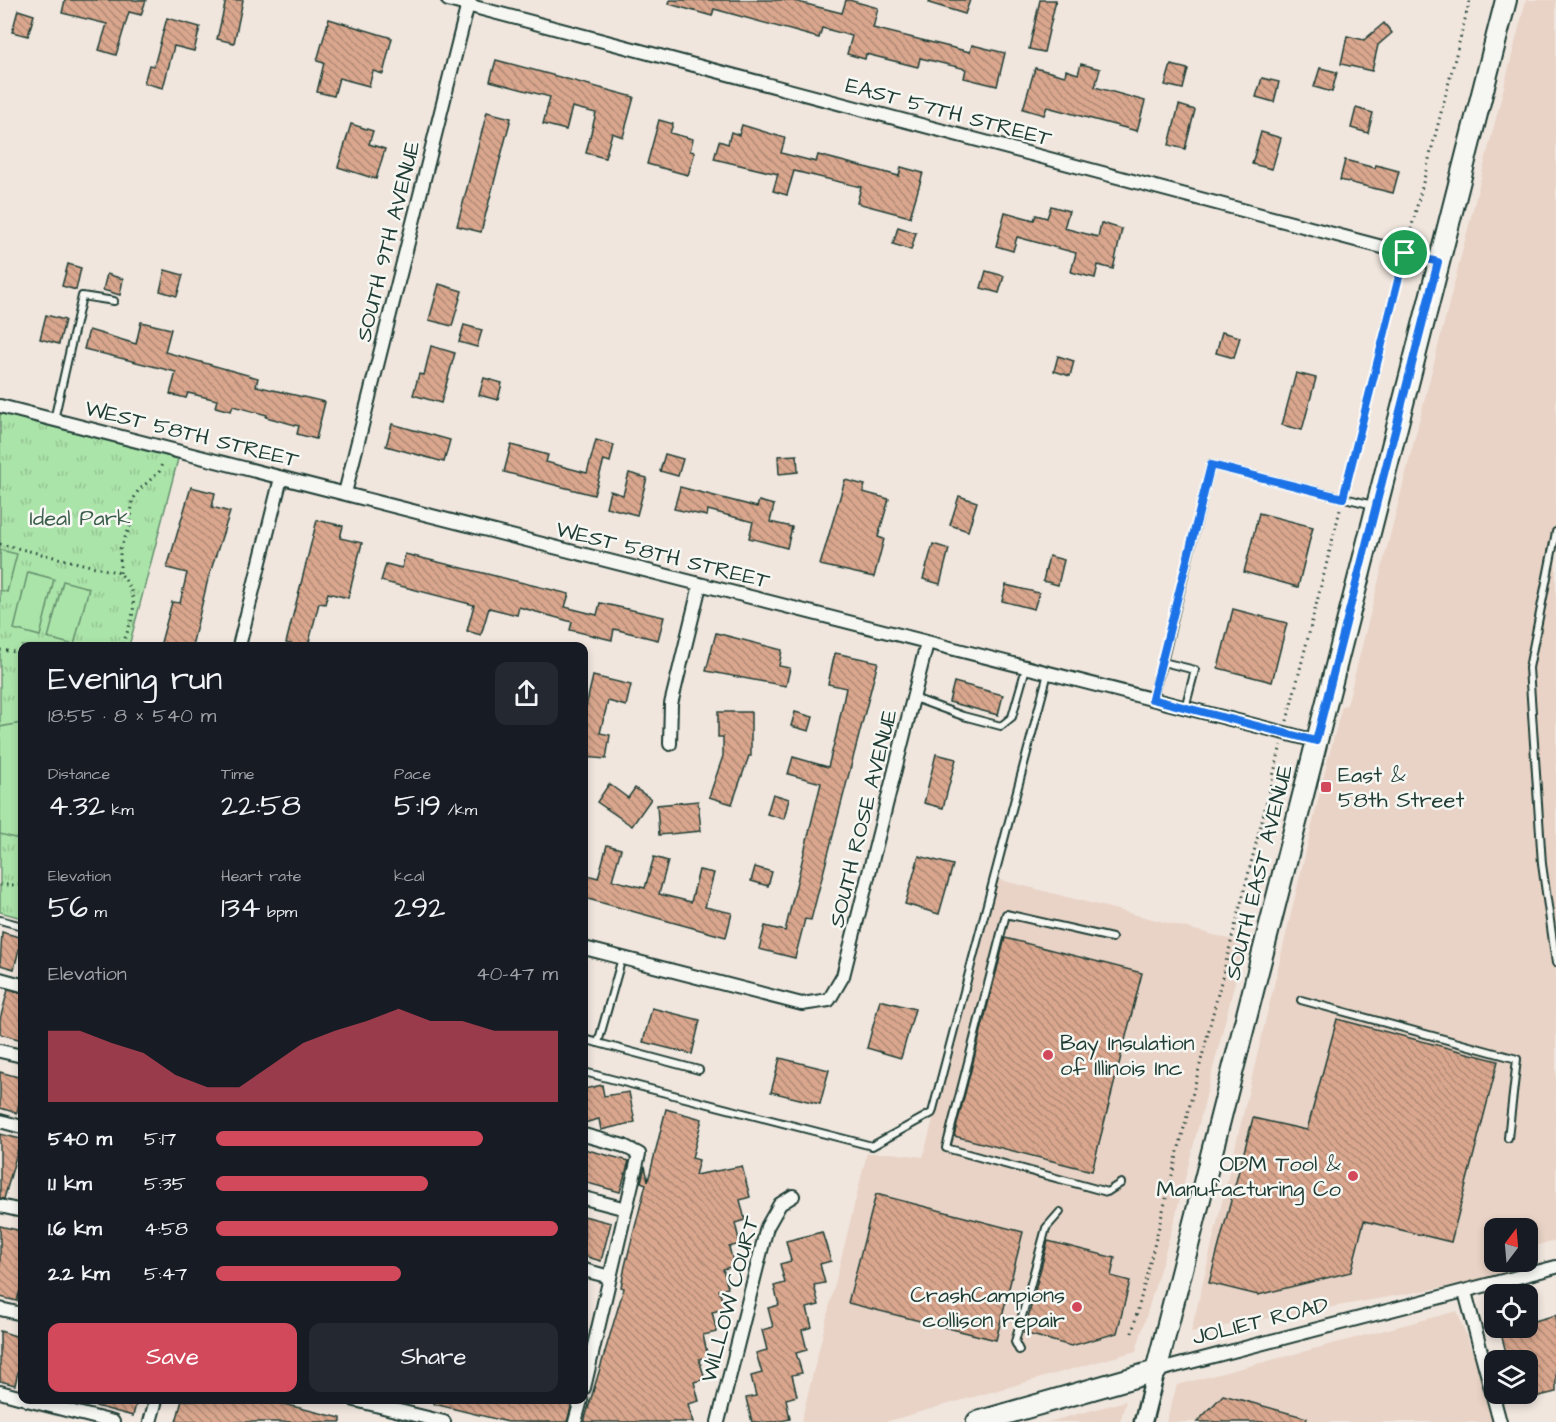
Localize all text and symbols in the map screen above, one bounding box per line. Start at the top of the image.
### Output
street label: EAST 57TH STREET [842,70,1055,155]
street label: SOUTH 9TH AVENUE [349,138,428,345]
pin [1379,227,1430,278]
icon: arrive [1388,236,1421,269]
street label: WEST 58TH STREET [81,393,302,476]
park label: Ideal Park [30,503,131,534]
street label: WEST 58TH STREET [552,514,773,597]
text: Evening run [48,656,222,702]
button: share [495,662,558,725]
text: 18:55 · 8 × 540 m [48,702,216,730]
street label: SOUTH ROSE AVENUE [821,706,906,931]
place label: East & 58th Street [1338,760,1464,816]
street label: SOUTH EAST AVENUE [1218,761,1301,983]
text: Distance [48,763,110,785]
text: Time [221,763,255,785]
text: Pace [394,763,431,785]
marker: East & 58th Street [1319,780,1333,794]
text: 4.32 [48,785,105,827]
text: 22:58 [221,785,301,827]
text: 5:19 [394,785,441,827]
text: km [105,799,134,821]
text: /km [441,799,477,821]
text: Elevation [48,865,111,887]
text: Heart rate [221,865,301,887]
text: kcal [394,865,425,887]
text: 56 [48,887,88,929]
text: 134 [221,887,261,929]
text: 292 [394,887,445,929]
text: m [88,901,107,923]
text: bpm [261,901,297,923]
text: Elevation [48,960,127,988]
text: 40–47 m [476,960,558,988]
place label: Bay Insulation of Illinois Inc [1060,1028,1195,1084]
marker: Bay Insulation of Illinois Inc [1041,1048,1055,1062]
text: 540 m [48,1125,112,1153]
text: 5:17 [144,1125,176,1153]
place label: ODM Tool & Manufacturing Co [1157,1149,1342,1206]
marker: ODM Tool & Manufacturing Co [1346,1169,1360,1183]
text: 1.1 km [48,1170,92,1198]
text: 5:35 [144,1170,186,1198]
street label: WILLOW COURT [693,1213,768,1386]
text: 1.6 km [48,1215,102,1243]
text: 4:58 [144,1215,188,1243]
north arrow [1484,1218,1538,1272]
map controls [1484,1218,1538,1404]
text: 2.2 km [48,1260,110,1288]
text: 5:47 [144,1260,187,1288]
place label: CrashCampions collison repair [910,1280,1065,1336]
button: locate [1484,1284,1538,1338]
street label: JOLIET ROAD [1189,1290,1332,1353]
marker: CrashCampions collison repair [1070,1300,1084,1314]
button: Save [48,1323,297,1392]
button: Share [309,1323,558,1392]
button: layers [1484,1350,1538,1404]

